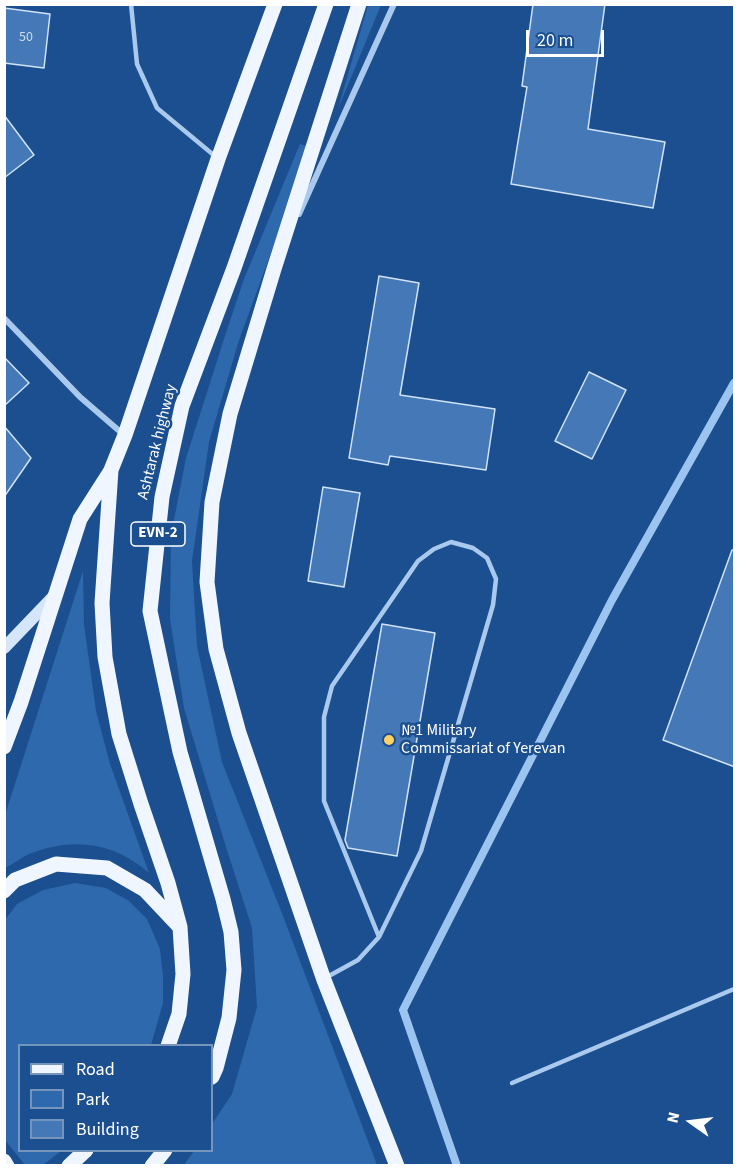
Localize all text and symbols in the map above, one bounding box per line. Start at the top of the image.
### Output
scale bar [529,18,607,56]
text: 20 m [537,28,573,53]
house number: 50 [19,30,33,46]
street label: Ashtarak highway [134,382,182,502]
road number: EVN-2 [131,522,185,546]
place label: №1 Military Commissariat of Yerevan [401,721,565,759]
marker: №1 Military Commissariat of Yerevan [382,733,396,747]
legend [18,1044,213,1152]
text: Road [76,1057,115,1082]
text: Park [76,1087,110,1112]
north arrow [661,1092,721,1152]
text: N [662,1110,685,1125]
text: Building [76,1117,139,1142]

